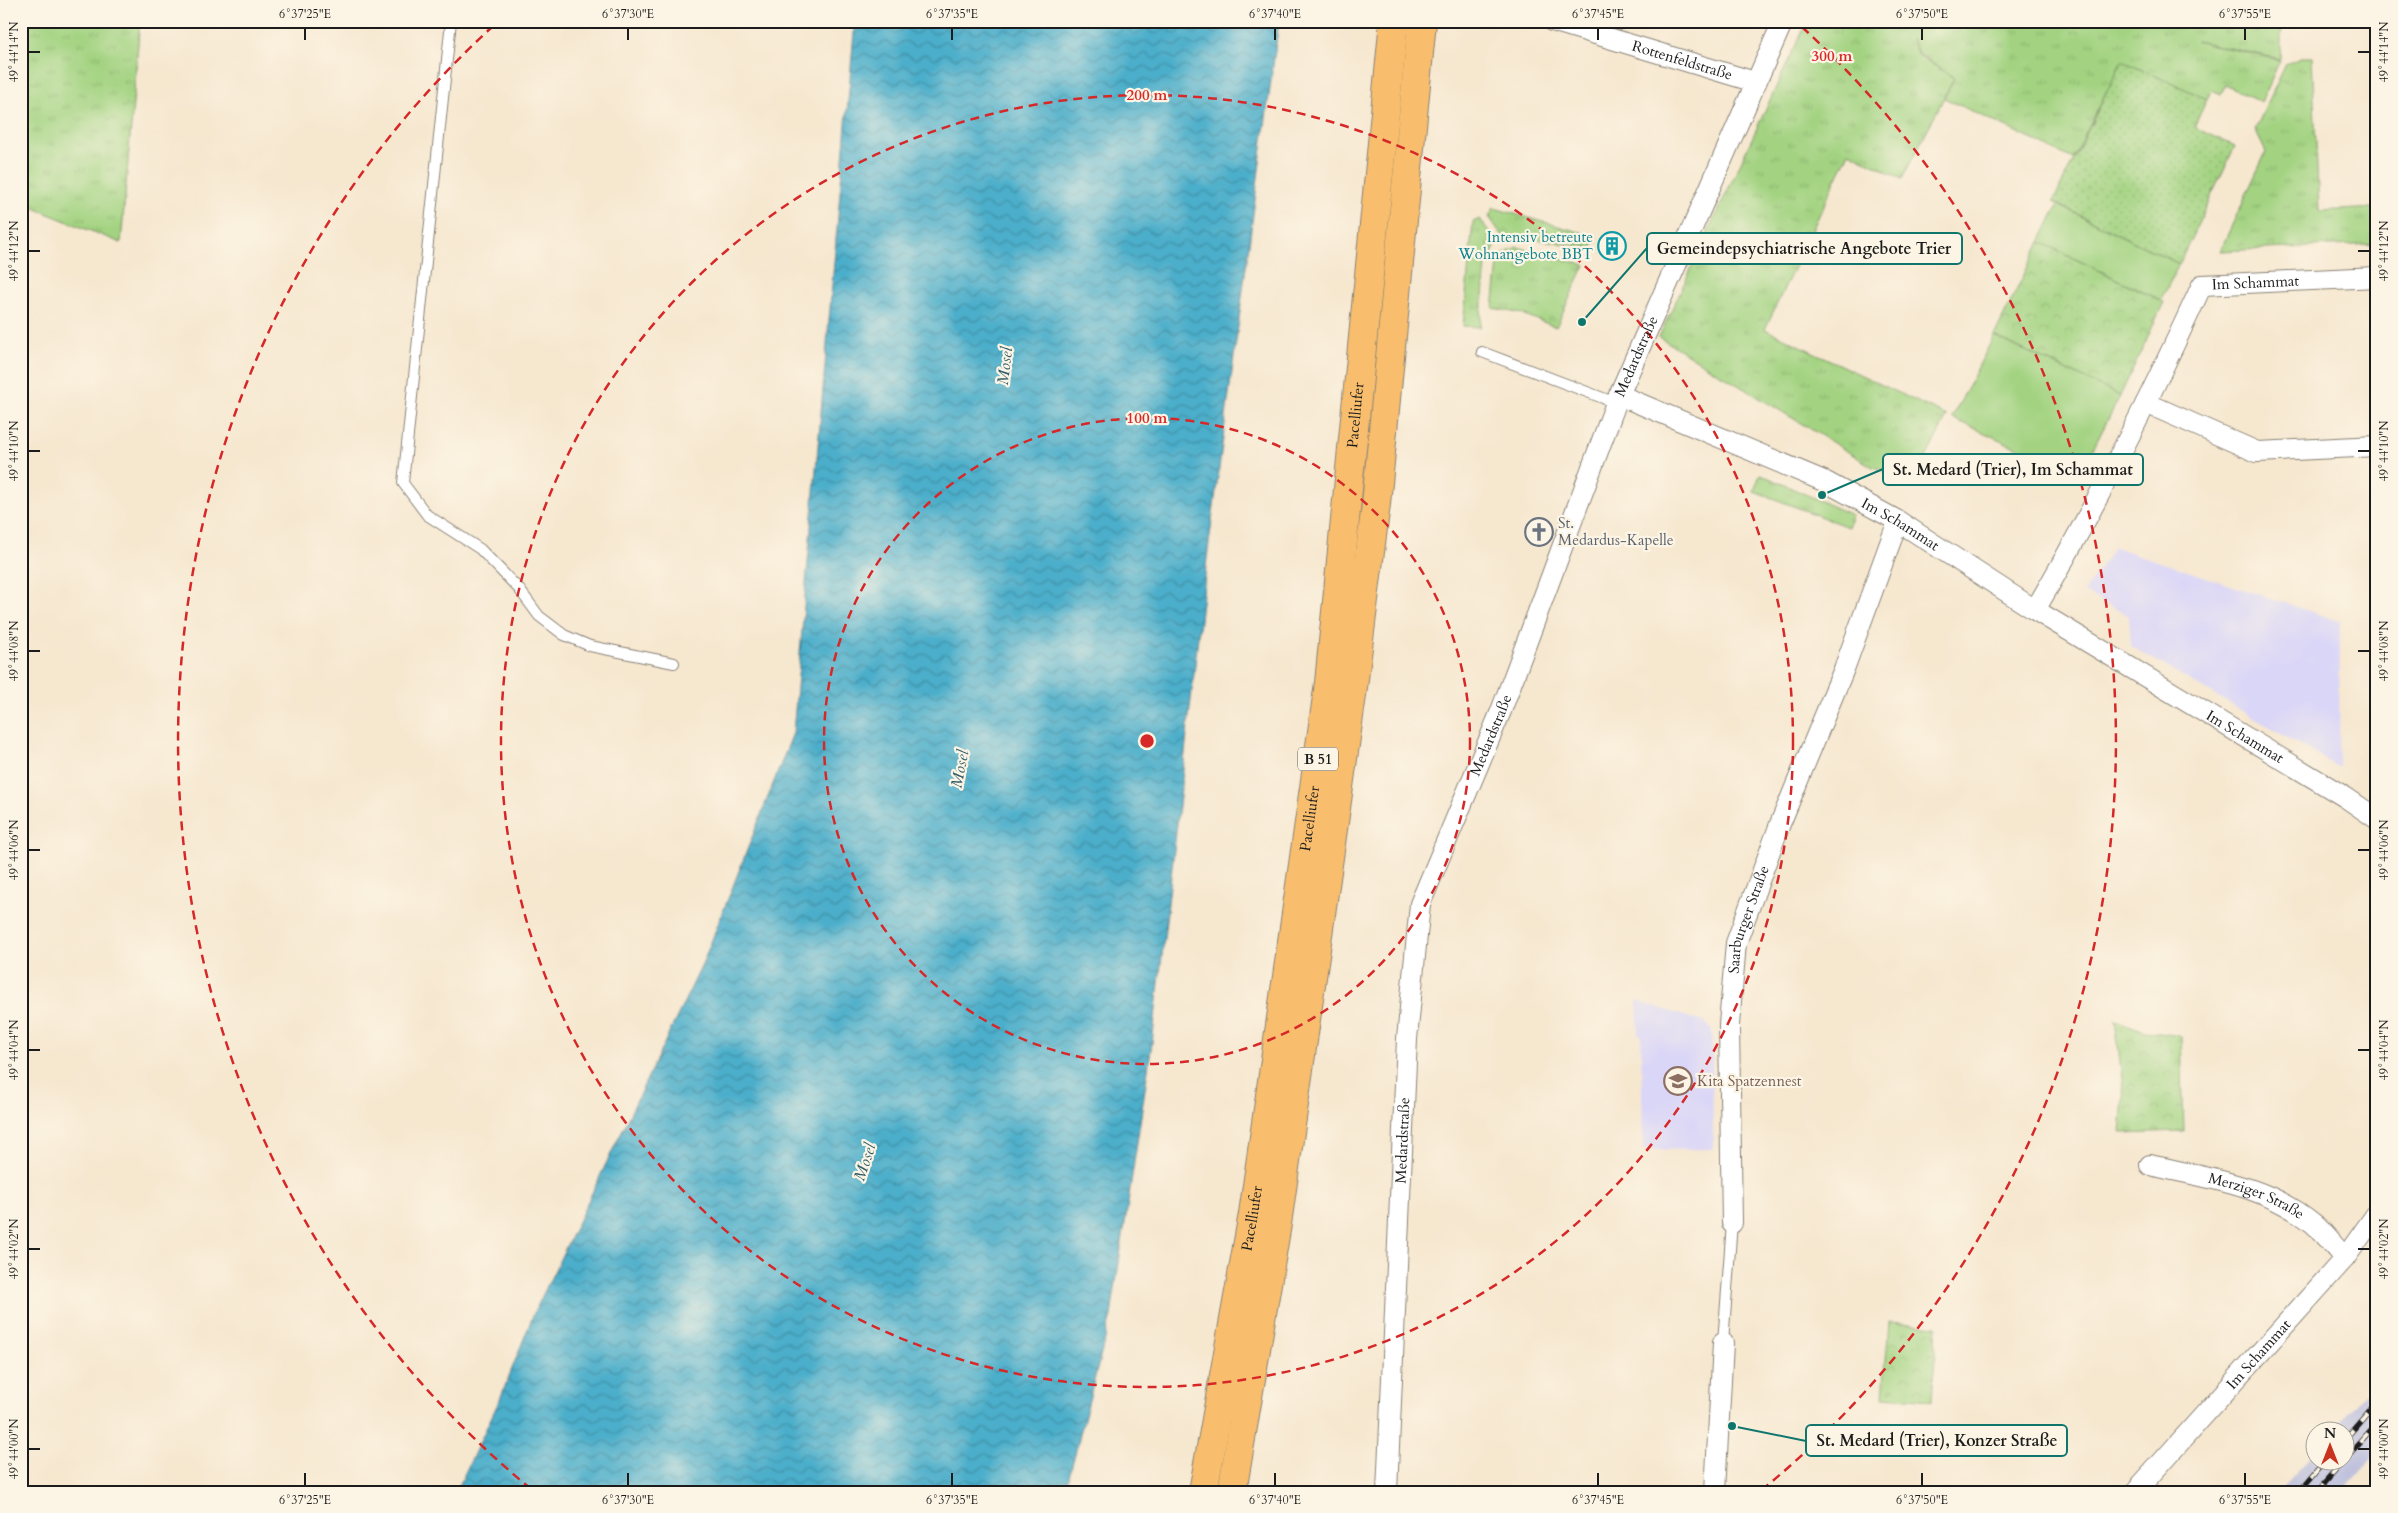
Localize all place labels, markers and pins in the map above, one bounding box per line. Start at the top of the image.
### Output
place label: Intensiv betreute Wohnangebote BBT [1457,227,1593,264]
building icon: Intensiv betreute Wohnangebote BBT [1597,231,1627,261]
callout: Gemeindepsychiatrische Angebote Trier [1647,233,1962,264]
callout: St. Medard (Trier), Im Schammat [1883,454,2143,485]
place label: St. Medardus-Kapelle [1558,513,1674,550]
church icon: St. Medardus-Kapelle [1524,517,1554,547]
centre of rings [1138,732,1156,750]
school or university icon: Kita Spatzennest [1663,1066,1693,1096]
place label: Kita Spatzennest [1697,1071,1802,1091]
callout: St. Medard (Trier), Konzer Straße [1806,1425,2067,1456]

